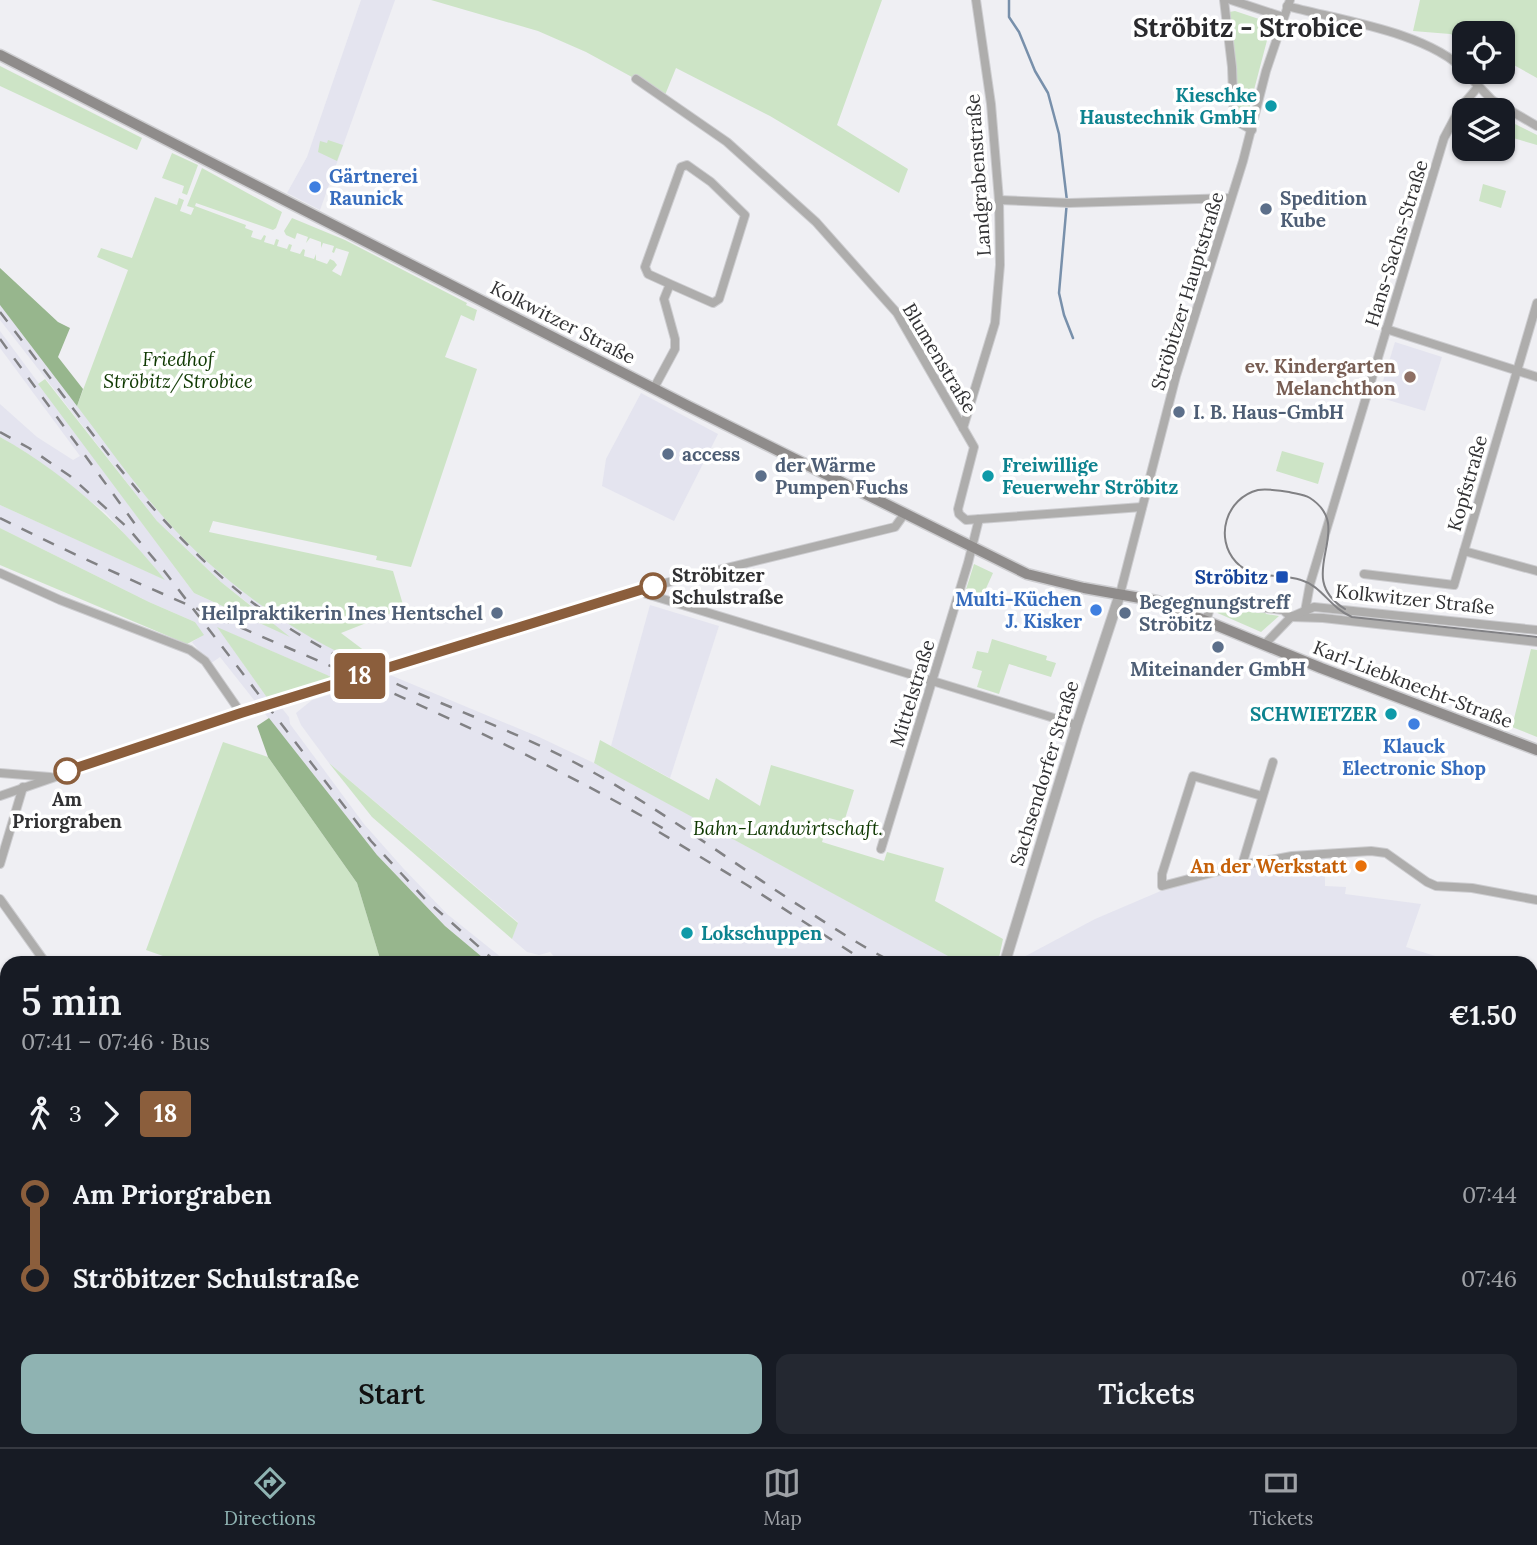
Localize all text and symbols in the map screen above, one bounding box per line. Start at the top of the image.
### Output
district label: Ströbitz - Strobice [1133,11,1363,44]
map controls [1452,21,1515,161]
button: locate [1452,21,1515,84]
place label: Kieschke Haustechnik GmbH [1079,83,1257,129]
street label: Landgrabenstraße [960,93,996,257]
marker: Kieschke Haustechnik GmbH [1263,98,1279,114]
button: layers [1452,98,1515,161]
street label: Hans-Sachs-Straße [1359,157,1433,329]
place label: Gärtnerei Raunick [329,164,418,210]
marker: Gärtnerei Raunick [307,179,323,195]
place label: Spedition Kube [1280,186,1367,232]
street label: Ströbitzer Hauptstraße [1145,189,1229,393]
marker: Spedition Kube [1258,201,1274,217]
street label: Kolkwitzer Straße [486,275,640,369]
street label: Blumenstraße [898,299,982,417]
park label: Friedhof Ströbitz/Strobice [103,347,253,394]
place label: ev. Kindergarten Melanchthon [1245,354,1396,400]
marker: ev. Kindergarten Melanchthon [1402,369,1418,385]
place label: I. B. Haus-GmbH [1193,400,1344,424]
marker: I. B. Haus-GmbH [1171,404,1187,420]
street label: Kopfstraße [1442,432,1492,534]
place label: access [682,442,740,466]
marker: access [660,446,676,462]
place label: der Wärme Pumpen Fuchs [775,453,908,499]
place label: Freiwillige Feuerwehr Ströbitz [1002,453,1178,499]
marker: der Wärme Pumpen Fuchs [753,468,769,484]
marker: Freiwillige Feuerwehr Ströbitz [980,468,996,484]
place label: Ströbitzer Schulstraße [672,563,784,609]
place label: Ströbitz [1195,565,1268,589]
marker: Ströbitz [1274,569,1290,585]
marker: Ströbitzer Schulstraße [640,573,666,599]
street label: Kolkwitzer Straße [1334,579,1496,619]
place label: Multi-Küchen J. Kisker [955,587,1082,633]
place label: Begegnungstreff Ströbitz [1139,590,1292,636]
place label: Heilpraktikerin Ines Hentschel [201,601,483,625]
marker: Multi-Küchen J. Kisker [1088,602,1104,618]
marker: Heilpraktikerin Ines Hentschel [489,605,505,621]
marker: Begegnungstreff Ströbitz [1117,605,1133,621]
street label: Karl-Liebknecht-Straße [1310,635,1516,733]
street label: Mittelstraße [884,637,940,749]
marker: Miteinander GmbH [1210,639,1226,655]
line badge: 18 [328,653,392,699]
place label: Miteinander GmbH [1130,657,1306,681]
text: 18 [348,660,372,691]
street label: Sachsendorfer Straße [1004,677,1084,869]
place label: SCHWIETZER [1250,702,1377,726]
marker: SCHWIETZER [1383,706,1399,722]
marker: Klauck Electronic Shop [1406,716,1422,732]
place label: Klauck Electronic Shop [1342,734,1486,780]
marker: Am Priorgraben [54,758,80,784]
place label: Am Priorgraben [12,787,122,833]
park label: Bahn-Landwirtschaft. [693,816,883,840]
place label: An der Werkstatt [1191,854,1348,878]
marker: An der Werkstatt [1353,858,1369,874]
place label: Lokschuppen [701,921,822,945]
marker: Lokschuppen [679,925,695,941]
text: 5 min [21,977,122,1025]
text: €1.50 [1449,999,1517,1032]
text: 07:41 – 07:46 · Bus [21,1027,210,1056]
icon: walk [21,1095,59,1133]
icon: forward [92,1095,130,1133]
text: 18 [154,1098,177,1129]
text: 3 [69,1099,82,1128]
text: Am Priorgraben [73,1178,272,1211]
text: 07:44 [1462,1180,1517,1209]
text: Ströbitzer Schulstraße [73,1262,359,1295]
text: 07:46 [1461,1264,1517,1293]
button: Start [21,1354,762,1434]
button: Tickets [776,1354,1517,1434]
tab: Directions [224,1464,316,1530]
tab: Map [763,1464,802,1530]
tab: Tickets [1249,1464,1313,1530]

